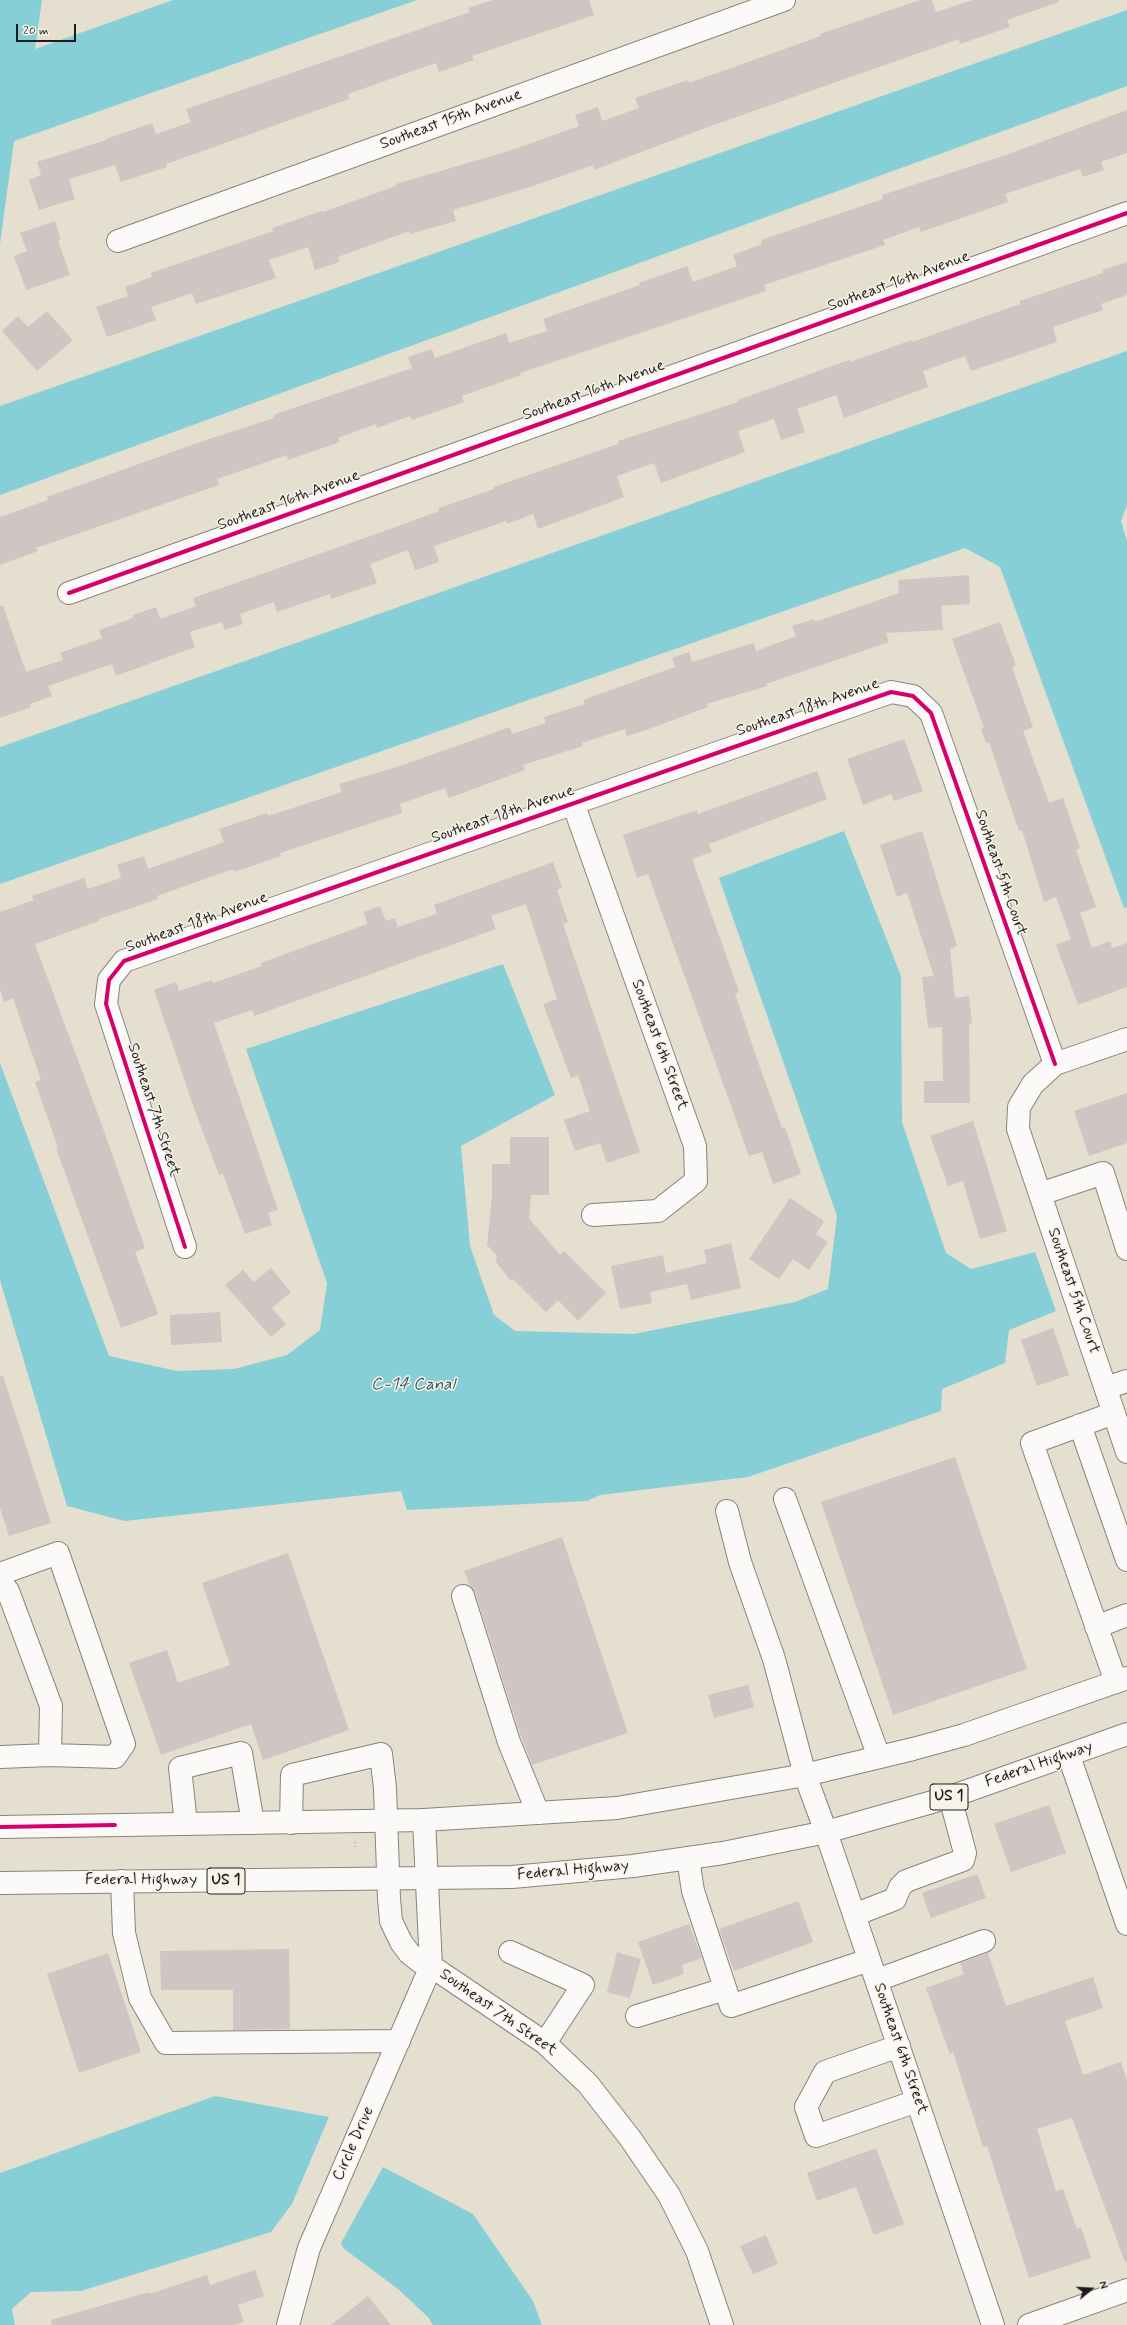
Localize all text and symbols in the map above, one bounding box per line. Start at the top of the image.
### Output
scale bar [18,16,78,42]
text: 20 m [23,23,49,39]
street label: Southeast 15th Avenue [378,85,524,155]
street label: Southeast 16th Avenue [825,247,973,317]
street label: Southeast 16th Avenue [520,356,668,426]
street label: Southeast 16th Avenue [215,466,363,536]
street label: Southeast 18th Avenue [734,675,882,741]
street label: Southeast 18th Avenue [429,782,577,848]
street label: Southeast 5th Court [969,808,1031,938]
street label: Southeast 18th Avenue [123,888,271,958]
street label: Southeast 6th Street [626,977,692,1113]
street label: Southeast 7th Street [122,1041,184,1179]
street label: Southeast 5th Court [1042,1226,1104,1356]
water label: C-14 Canal [371,1375,455,1395]
street label: Federal Highway [983,1738,1095,1792]
road number: US 1 [930,1784,968,1810]
street label: Federal Highway [516,1857,630,1885]
road number: US 1 [207,1868,245,1894]
street label: Federal Highway [85,1871,197,1891]
street label: Southeast 7th Street [436,1965,560,2061]
street label: Southeast 6th Street [869,1981,931,2117]
street label: Circle Drive [329,2104,379,2184]
north arrow [1071,2269,1111,2309]
text: N [1095,2280,1110,2291]

